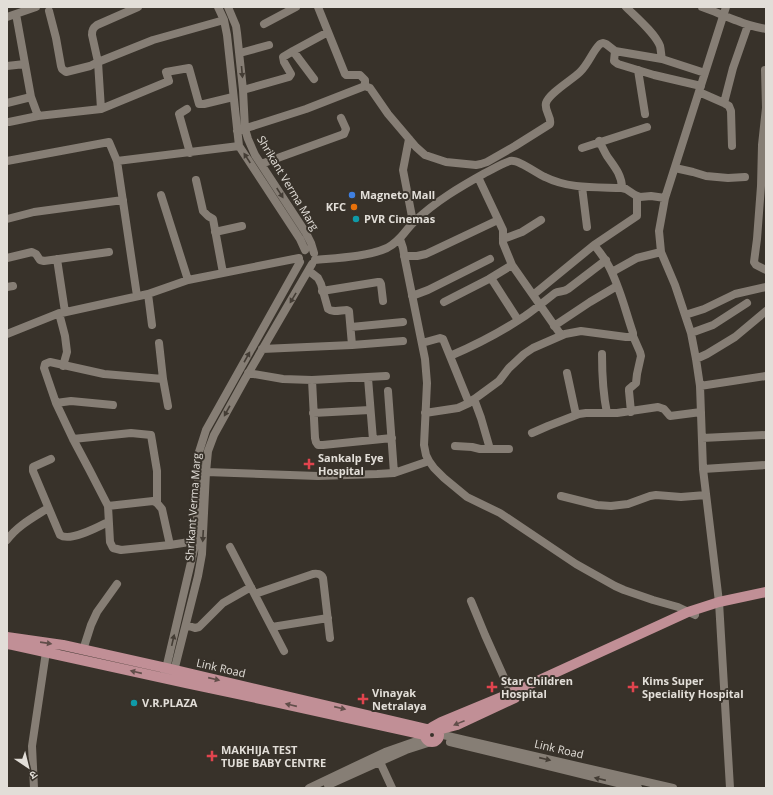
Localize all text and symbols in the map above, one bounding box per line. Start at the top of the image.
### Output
one-way arrow [238,66,245,78]
street label: Shrikant Verma Marg [254,132,323,233]
one-way arrow [243,153,251,163]
one-way arrow [276,187,283,198]
place label: Magneto Mall [360,187,435,202]
marker: Magneto Mall [347,190,357,200]
place label: KFC [326,199,346,214]
marker: KFC [349,202,359,212]
place label: PVR Cinemas [364,211,436,226]
marker: PVR Cinemas [351,214,361,224]
one-way arrow [289,292,296,304]
one-way arrow [244,351,251,363]
one-way arrow [224,405,231,416]
place label: Sankalp Eye Hospital [318,450,384,478]
street label: Shrikant Verma Marg [181,452,204,562]
marker: Sankalp Eye Hospital [303,458,315,470]
one-way arrow [200,530,206,543]
one-way arrow [170,634,176,646]
one-way arrow [40,640,52,646]
street label: Link Road [195,655,247,680]
one-way arrow [130,669,143,675]
place label: Star Children Hospital [501,673,573,701]
place label: Kims Super Speciality Hospital [642,673,744,701]
one-way arrow [208,676,220,682]
marker: Star Children Hospital [486,681,498,693]
marker: Kims Super Speciality Hospital [627,681,639,693]
place label: Vinayak Netralaya [372,685,427,713]
marker: Vinayak Netralaya [357,693,369,705]
place label: V.R.PLAZA [142,695,198,710]
marker: V.R.PLAZA [129,698,139,708]
one-way arrow [285,702,297,708]
one-way arrow [334,706,346,712]
one-way arrow [453,720,465,727]
street label: Link Road [533,736,585,761]
place label: MAKHIJA TEST TUBE BABY CENTRE [221,742,326,770]
north arrow [8,747,48,787]
marker: MAKHIJA TEST TUBE BABY CENTRE [206,750,218,762]
one-way arrow [539,756,551,762]
text: उ [27,768,41,784]
one-way arrow [594,776,606,782]

